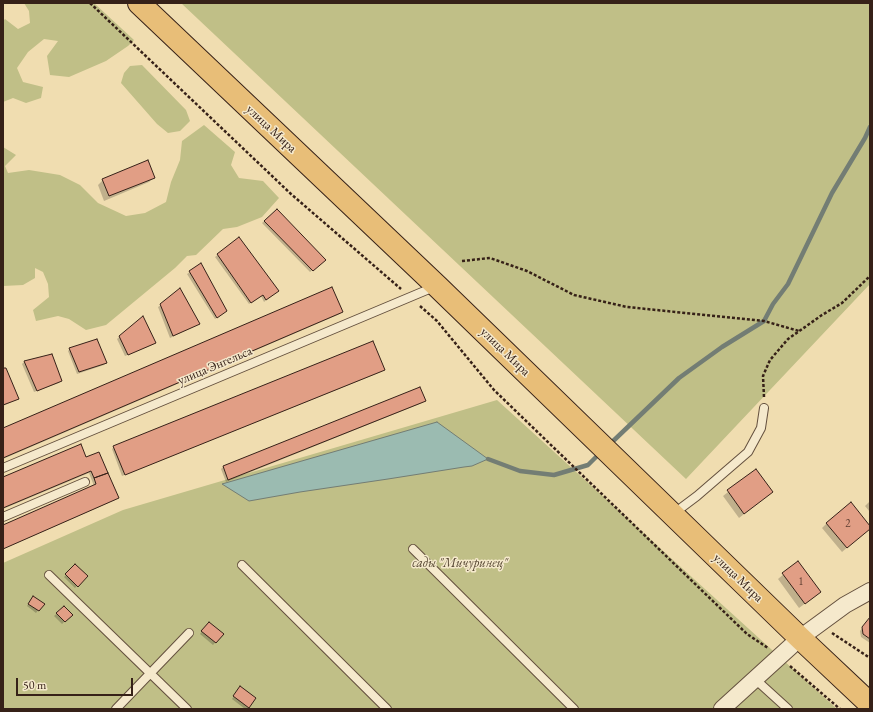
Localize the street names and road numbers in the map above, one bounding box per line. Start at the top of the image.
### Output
street label: улица Мира [243,102,299,156]
street label: улица Мира [477,324,533,380]
street label: улица Энгельса [175,343,255,389]
street label: улица Мира [710,550,766,606]

